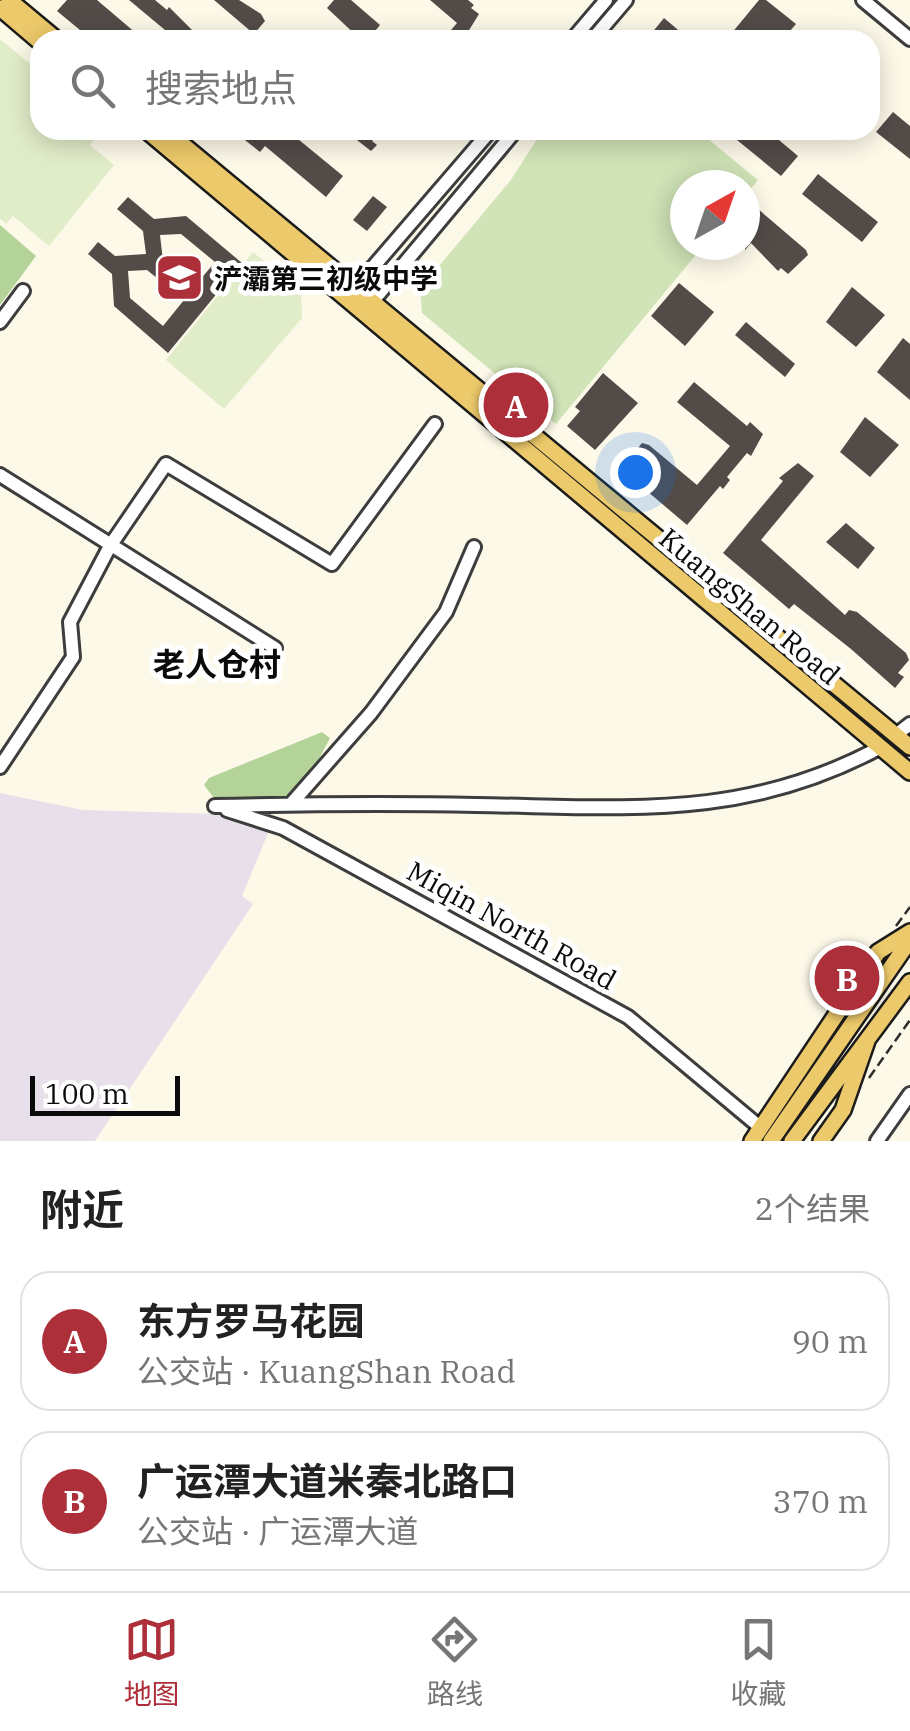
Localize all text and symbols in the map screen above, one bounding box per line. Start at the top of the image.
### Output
search box [30,30,880,140]
icon: search [65,58,120,113]
text: 搜索地点 [145,63,297,112]
north arrow [670,170,760,260]
school or university icon: 浐灞第三初级中学 [153,252,205,304]
place label: 浐灞第三初级中学 [214,260,438,297]
pin: A [484,368,548,442]
your location [610,447,661,498]
street label: KuangShan Road [652,519,848,693]
district label: 老人仓村 [153,643,281,685]
street label: Miqin North Road [401,852,623,998]
pin: B [814,940,880,1016]
scale bar [30,1071,180,1116]
text: 100 m [45,1075,129,1112]
text: 附近 [40,1182,124,1237]
text: 2个结果 [755,1187,870,1229]
text: 东方罗马花园 [137,1296,365,1345]
text: A [63,1320,86,1362]
text: 90 m [792,1320,868,1362]
text: 公交站 · KuangShan Road [137,1350,516,1392]
text: 广运潭大道米秦北路口 [137,1456,517,1505]
text: B [63,1480,86,1522]
text: 370 m [772,1480,868,1522]
text: 公交站 · 广运潭大道 [137,1510,418,1552]
tab: 地图 [124,1612,180,1712]
tab: 路线 [427,1612,483,1712]
tab: 收藏 [730,1612,786,1712]

